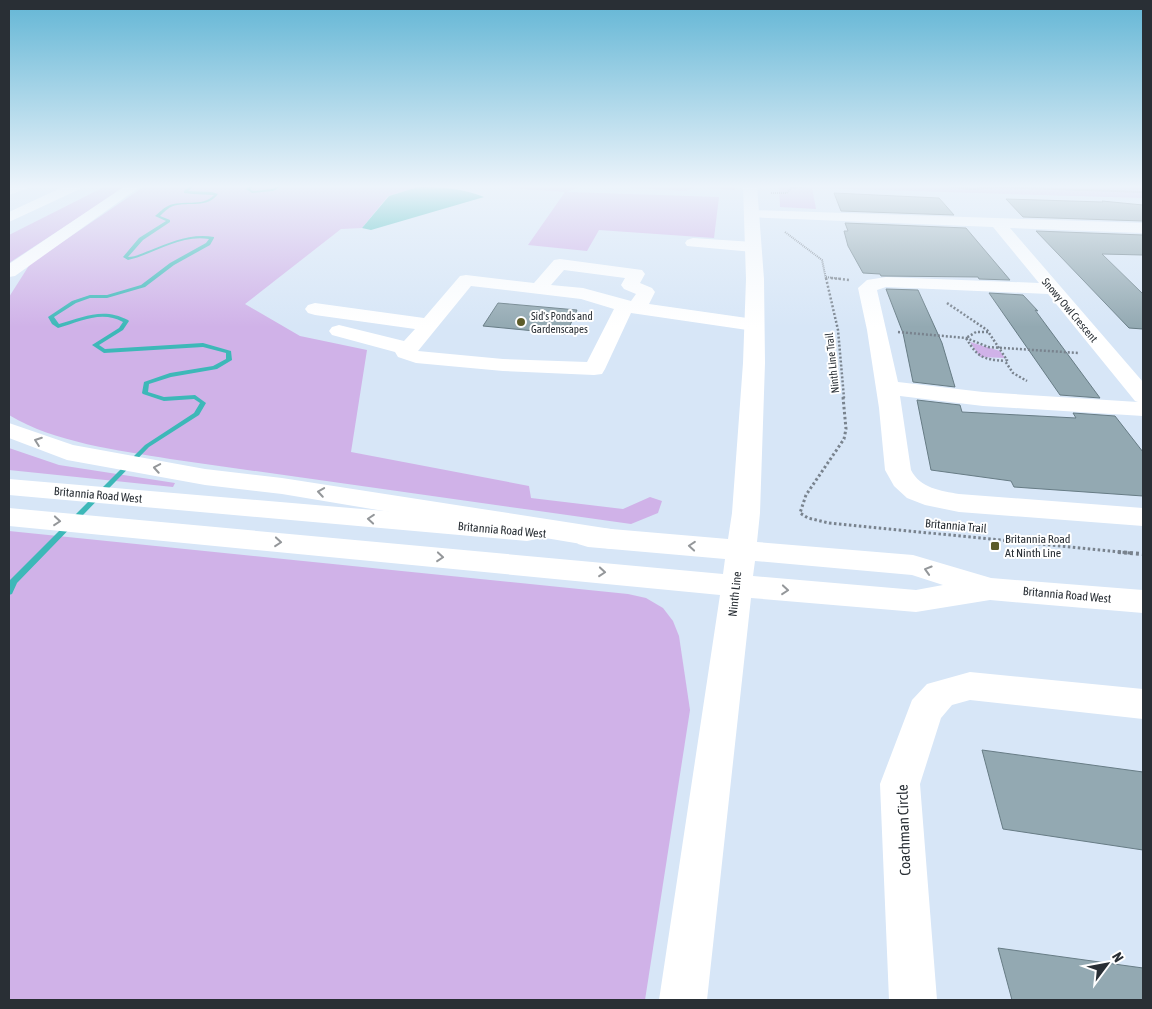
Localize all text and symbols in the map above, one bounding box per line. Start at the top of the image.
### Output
street label: Snowy Owl Crescent [1040,276,1100,344]
place label: Sid's Ponds and Gardenscapes [531,310,593,335]
marker: Sid's Ponds and Gardenscapes [515,316,527,328]
street label: Ninth Line Trail [823,332,841,394]
one-way arrow [34,437,43,447]
one-way arrow [152,464,161,474]
street label: Britannia Road West [53,484,143,506]
one-way arrow [317,488,326,498]
one-way arrow [367,513,375,524]
one-way arrow [54,515,62,526]
street label: Britannia Trail [924,516,988,536]
street label: Britannia Road West [457,519,547,541]
place label: Britannia Road At Ninth Line [1005,532,1071,560]
one-way arrow [274,536,282,547]
marker: Britannia Road At Ninth Line [989,540,1001,552]
one-way arrow [688,541,696,552]
one-way arrow [436,551,444,562]
one-way arrow [924,565,933,575]
one-way arrow [598,566,606,577]
street label: Ninth Line [726,571,744,617]
street label: Britannia Road West [1022,584,1112,606]
one-way arrow [781,585,789,596]
street label: Coachman Circle [893,784,914,876]
north arrow [1082,939,1132,989]
text: N [1109,949,1127,965]

